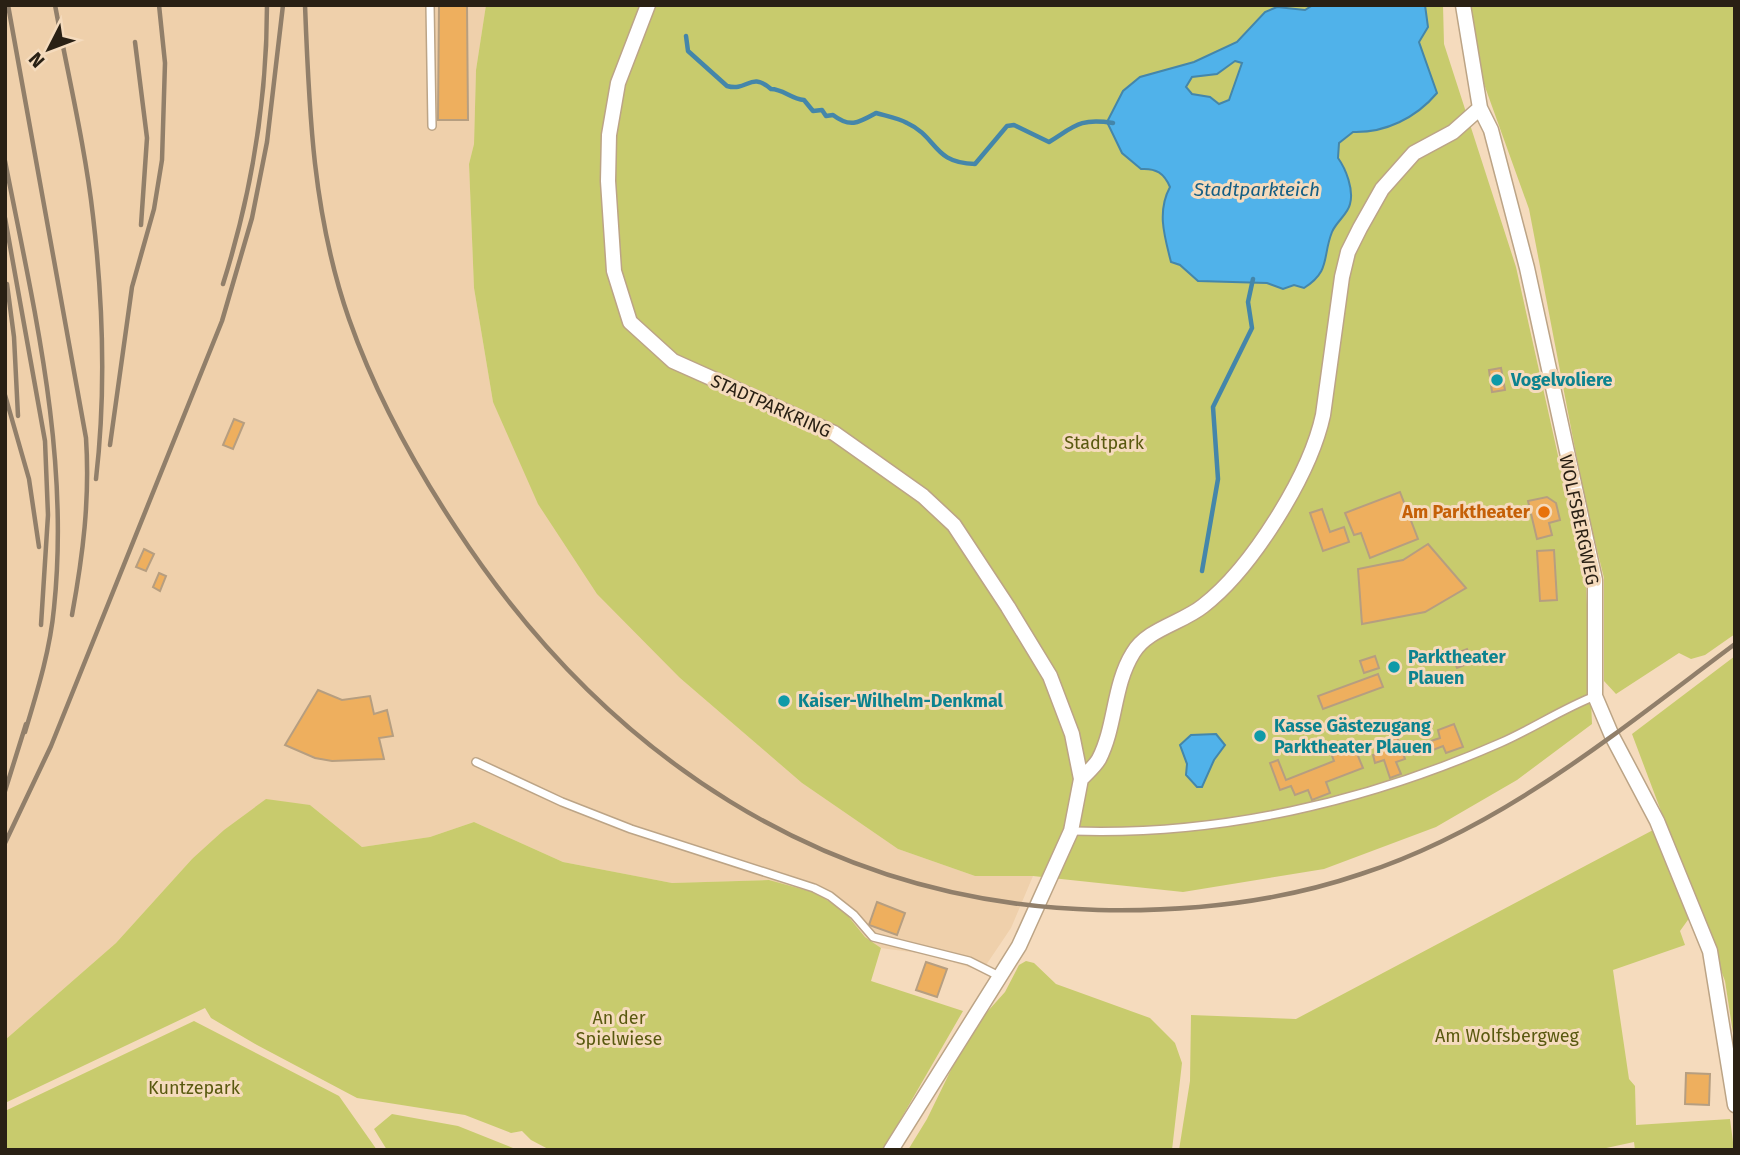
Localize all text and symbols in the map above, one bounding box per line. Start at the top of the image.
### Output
north arrow [14,14,84,84]
text: N [24,48,50,72]
water label: Stadtparkteich [1193,178,1320,201]
place label: Vogelvoliere [1510,369,1613,391]
street label: STADTPARKRING [707,370,835,442]
marker: Vogelvoliere [1489,372,1505,388]
park label: Stadtpark [1064,432,1145,454]
street label: WOLFSBERGWEG [1554,453,1604,587]
place label: Am Parktheater [1401,501,1531,523]
marker: Am Parktheater [1536,504,1552,520]
place label: Parktheater Plauen [1408,646,1506,689]
marker: Parktheater Plauen [1386,659,1402,675]
place label: Kaiser-Wilhelm-Denkmal [798,690,1004,712]
marker: Kaiser-Wilhelm-Denkmal [776,693,792,709]
place label: Kasse Gästezugang Parktheater Plauen [1274,715,1432,758]
marker: Kasse Gästezugang Parktheater Plauen [1252,728,1268,744]
park label: An der Spielwiese [576,1007,662,1050]
park label: Am Wolfsbergweg [1435,1025,1580,1047]
park label: Kuntzepark [148,1077,241,1099]

